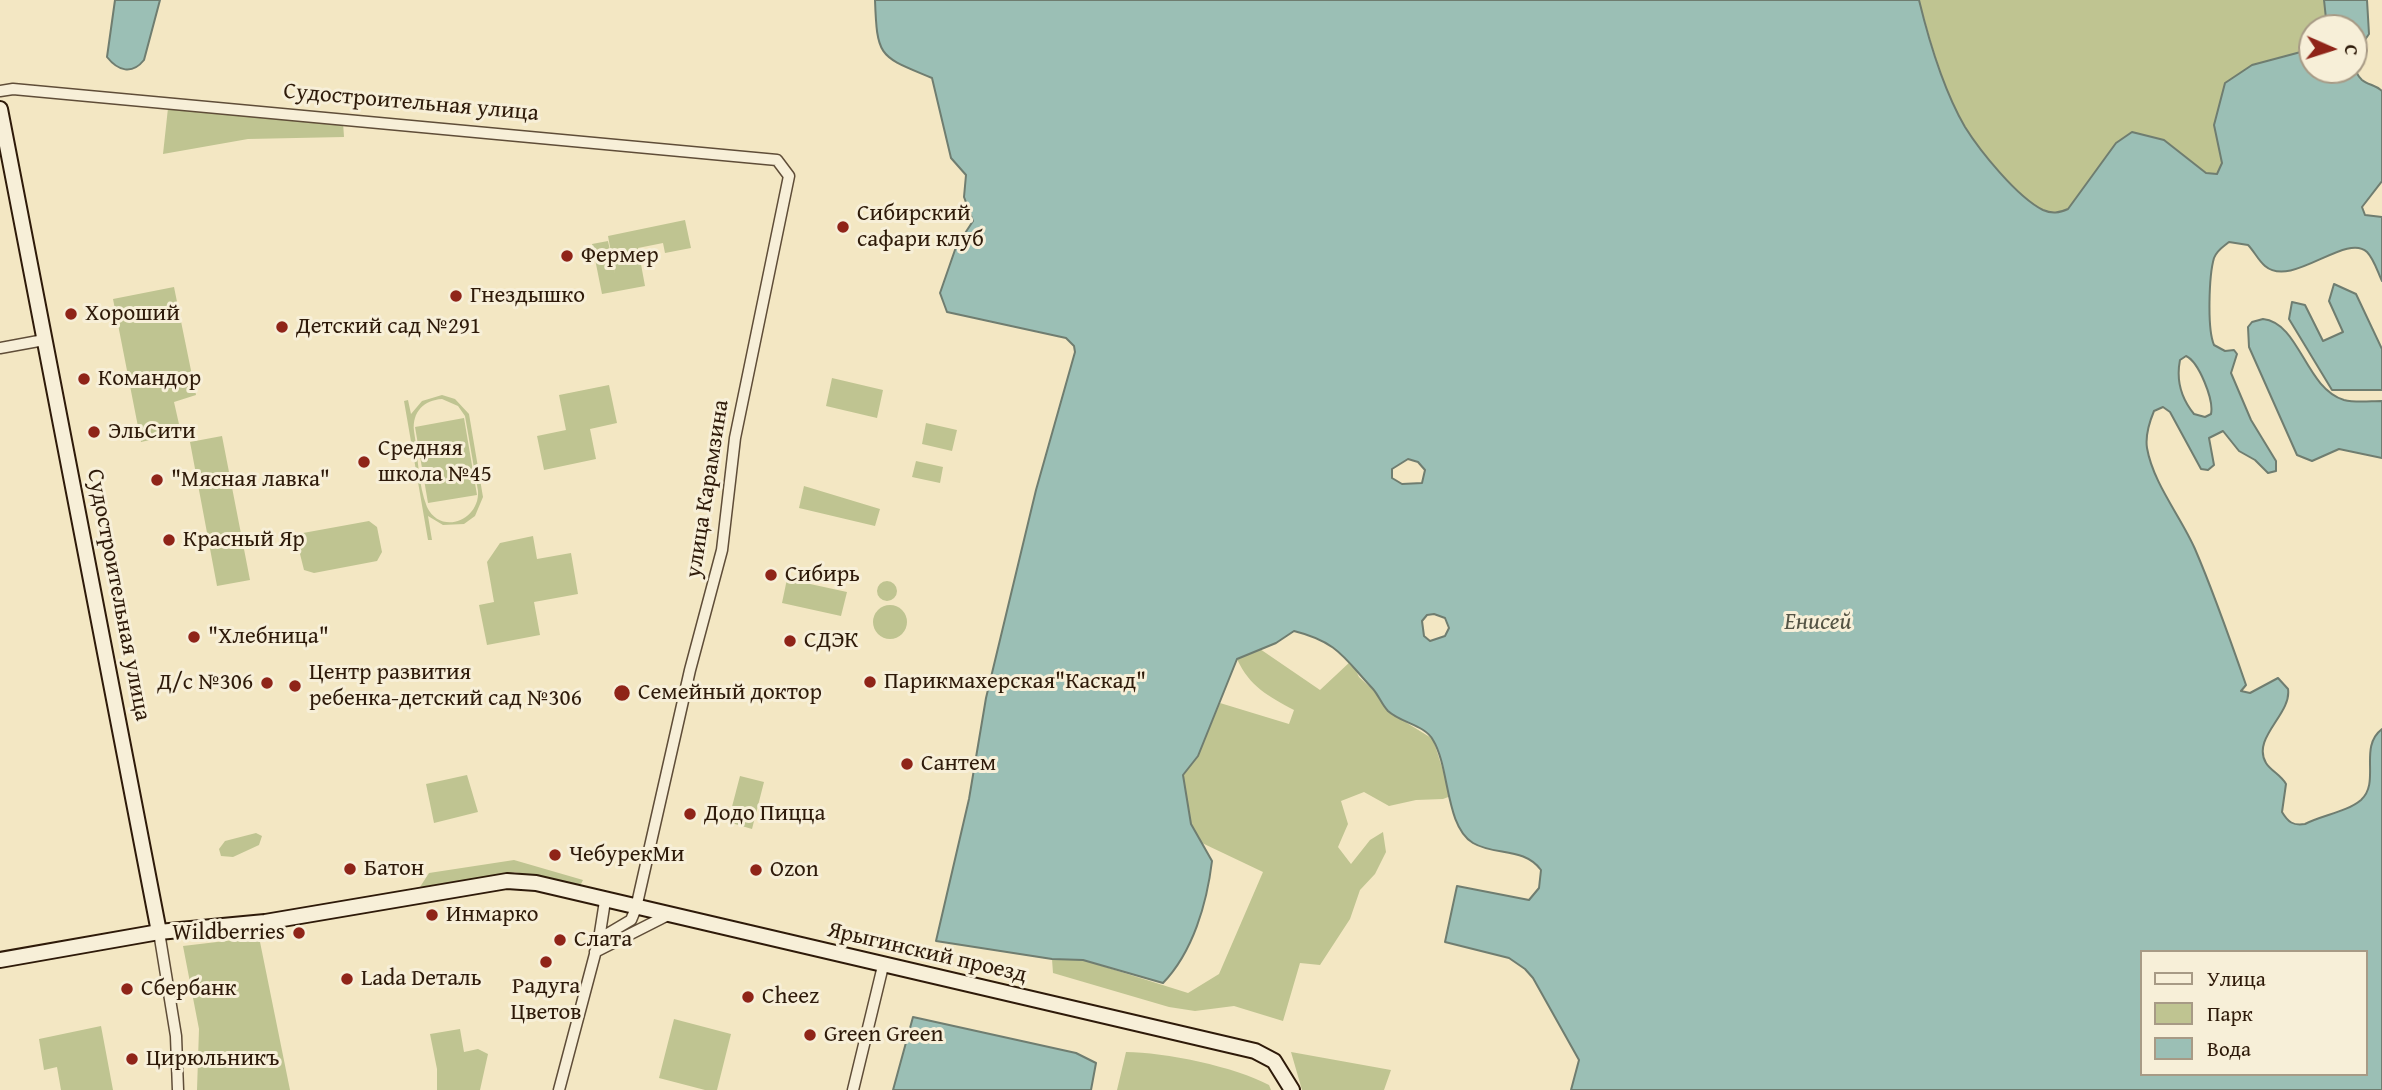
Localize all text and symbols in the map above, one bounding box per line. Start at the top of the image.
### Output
north arrow [2298,14,2368,84]
text: С [2338,44,2366,56]
street label: Судостроительная улица [282,78,540,128]
place label: Сибирский сафари клуб [857,200,984,254]
marker: Сибирский сафари клуб [835,219,851,235]
place label: Фермер [581,242,659,270]
marker: Фермер [559,248,575,264]
place label: Гнездышко [470,282,585,310]
marker: Гнездышко [448,288,464,304]
place label: Хороший [85,300,180,328]
marker: Хороший [63,306,79,322]
place label: Детский сад №291 [296,313,481,341]
marker: Детский сад №291 [274,319,290,335]
place label: Командор [98,365,201,393]
marker: Командор [76,371,92,387]
street label: улица Карамзина [680,398,736,580]
place label: ЭльСити [108,418,196,446]
marker: ЭльСити [86,424,102,440]
place label: Средняя школа №45 [378,435,492,489]
marker: Средняя школа №45 [356,454,372,470]
place label: "Мясная лавка" [171,466,330,494]
street label: Судостроительная улица [80,467,156,723]
marker: "Мясная лавка" [149,472,165,488]
place label: Красный Яр [183,526,305,554]
marker: Красный Яр [161,532,177,548]
place label: Сибирь [785,561,860,589]
marker: Сибирь [763,567,779,583]
water label: Енисей [1784,609,1852,637]
place label: "Хлебница" [208,623,329,651]
place label: СДЭК [804,627,858,655]
marker: "Хлебница" [186,629,202,645]
marker: СДЭК [782,633,798,649]
place label: Центр развития ребенка-детский сад №306 [309,659,582,713]
place label: Парикмахерская"Каскад" [884,668,1146,696]
place label: Д/с №306 [157,669,253,697]
marker: Парикмахерская"Каскад" [862,674,878,690]
marker: Д/с №306 [259,675,275,691]
marker: Центр развития ребенка-детский сад №306 [287,678,303,694]
place label: Семейный доктор [638,679,822,707]
marker: Семейный доктор [612,683,632,703]
place label: Сантем [921,750,996,778]
marker: Сантем [899,756,915,772]
place label: Додо Пицца [704,800,825,828]
marker: Додо Пицца [682,806,698,822]
place label: ЧебурекМи [569,841,684,869]
marker: ЧебурекМи [547,847,563,863]
place label: Батон [364,855,424,883]
place label: Ozon [770,856,819,884]
marker: Батон [342,861,358,877]
marker: Ozon [748,862,764,878]
place label: Инмарко [446,901,538,929]
marker: Инмарко [424,907,440,923]
street label: Ярыгинский проезд [825,917,1029,989]
place label: Wildberries [172,919,285,947]
marker: Wildberries [291,925,307,941]
place label: Слата [574,926,632,954]
marker: Слата [552,932,568,948]
legend [2140,950,2368,1076]
marker: Радуга Цветов [538,954,554,970]
text: Улица [2207,963,2266,994]
place label: Lada Dеталь [361,965,482,993]
marker: Lada Dеталь [339,971,355,987]
place label: Радуга Цветов [511,973,581,1027]
place label: Сбербанк [141,975,237,1003]
marker: Сбербанк [119,981,135,997]
place label: Cheez [762,983,819,1011]
marker: Cheez [740,989,756,1005]
text: Парк [2207,998,2253,1029]
place label: Green Green [824,1021,943,1049]
marker: Green Green [802,1027,818,1043]
text: Вода [2207,1033,2251,1064]
place label: Цирюльникъ [146,1045,280,1073]
marker: Цирюльникъ [124,1051,140,1067]

